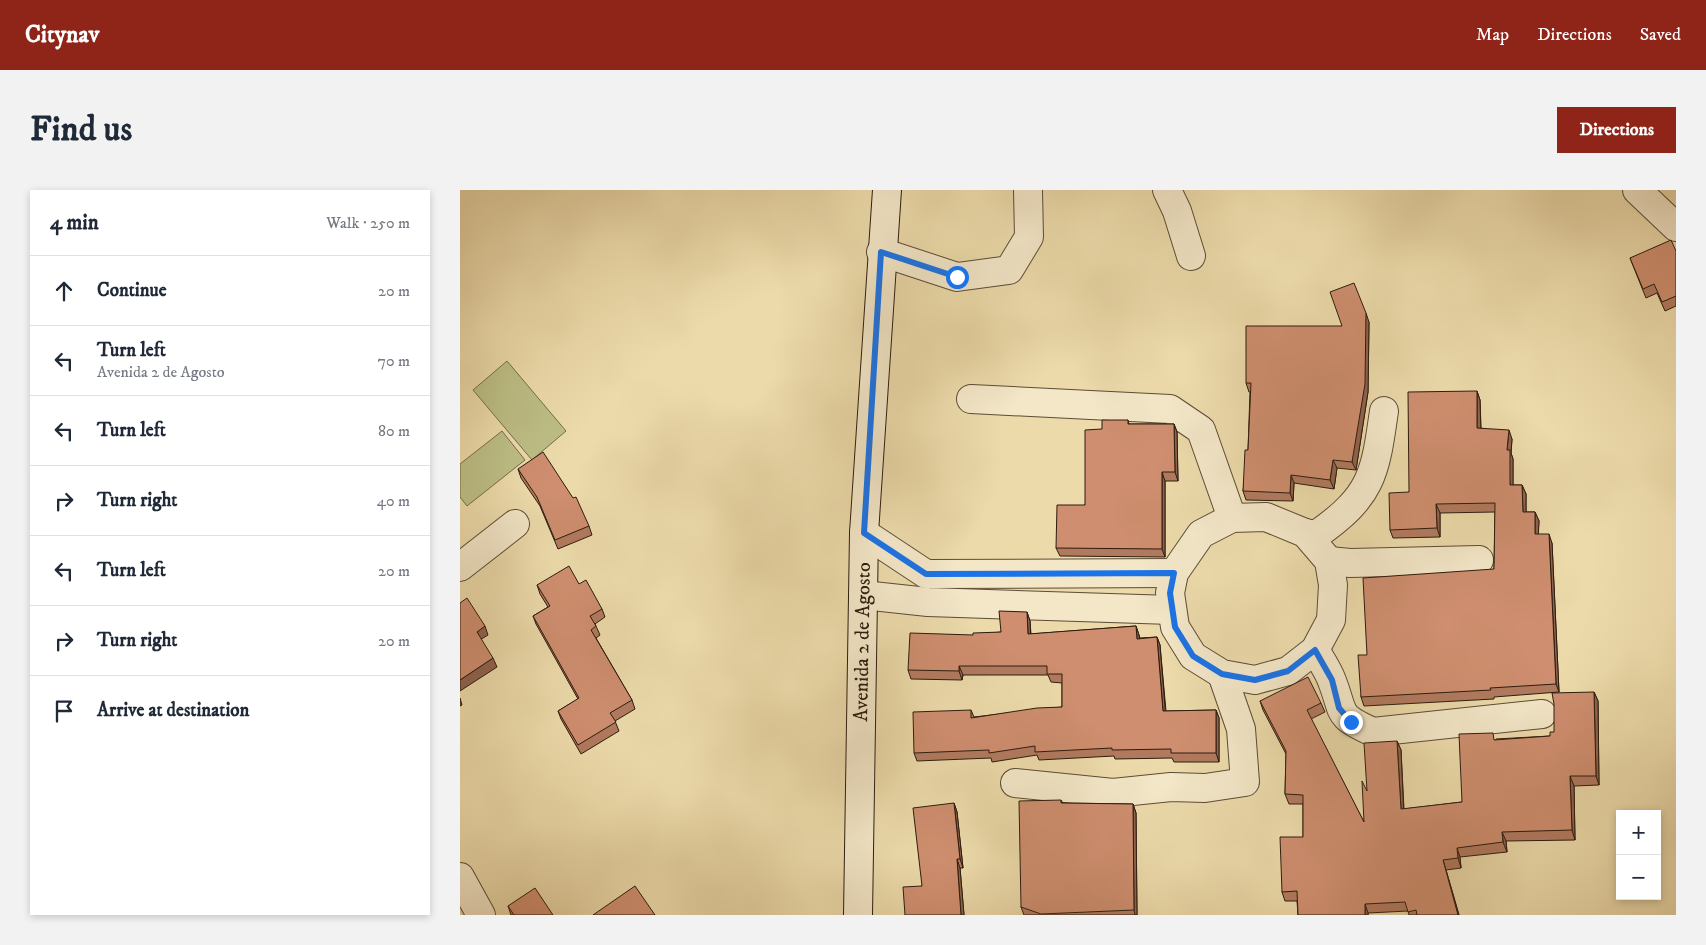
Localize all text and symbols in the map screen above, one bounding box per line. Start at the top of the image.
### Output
text: Citynav [25,20,99,50]
text: Map [1476,24,1509,46]
text: Directions [1537,24,1612,46]
text: Saved [1640,24,1681,46]
button: Directions [1557,107,1676,153]
text: Find us [30,108,132,152]
text: 4 min [50,210,99,236]
text: Walk · 250 m [326,213,410,233]
route start [946,266,969,289]
icon: ahead [50,277,78,305]
text: Continue [97,279,167,302]
text: 20 m [378,281,410,301]
text: Turn left [97,339,166,362]
icon: left [50,347,78,375]
text: 70 m [378,351,410,371]
text: Avenida 2 de Agosto [97,362,225,382]
icon: left [50,417,78,445]
text: Turn left [97,419,166,442]
text: 80 m [378,421,410,441]
icon: right [50,487,78,515]
text: Turn right [97,489,177,512]
text: 40 m [377,491,410,511]
icon: left [50,557,78,585]
text: Turn left [97,559,166,582]
text: 20 m [378,561,410,581]
street label: Avenida 2 de Agosto [849,562,877,722]
icon: right [50,627,78,655]
text: Turn right [97,629,177,652]
text: 20 m [378,631,410,651]
icon: arrive [50,697,78,725]
text: Arrive at destination [97,699,249,722]
route end [1340,711,1363,734]
map controls [1616,810,1661,900]
button: + [1616,810,1661,855]
button: − [1616,855,1661,900]

